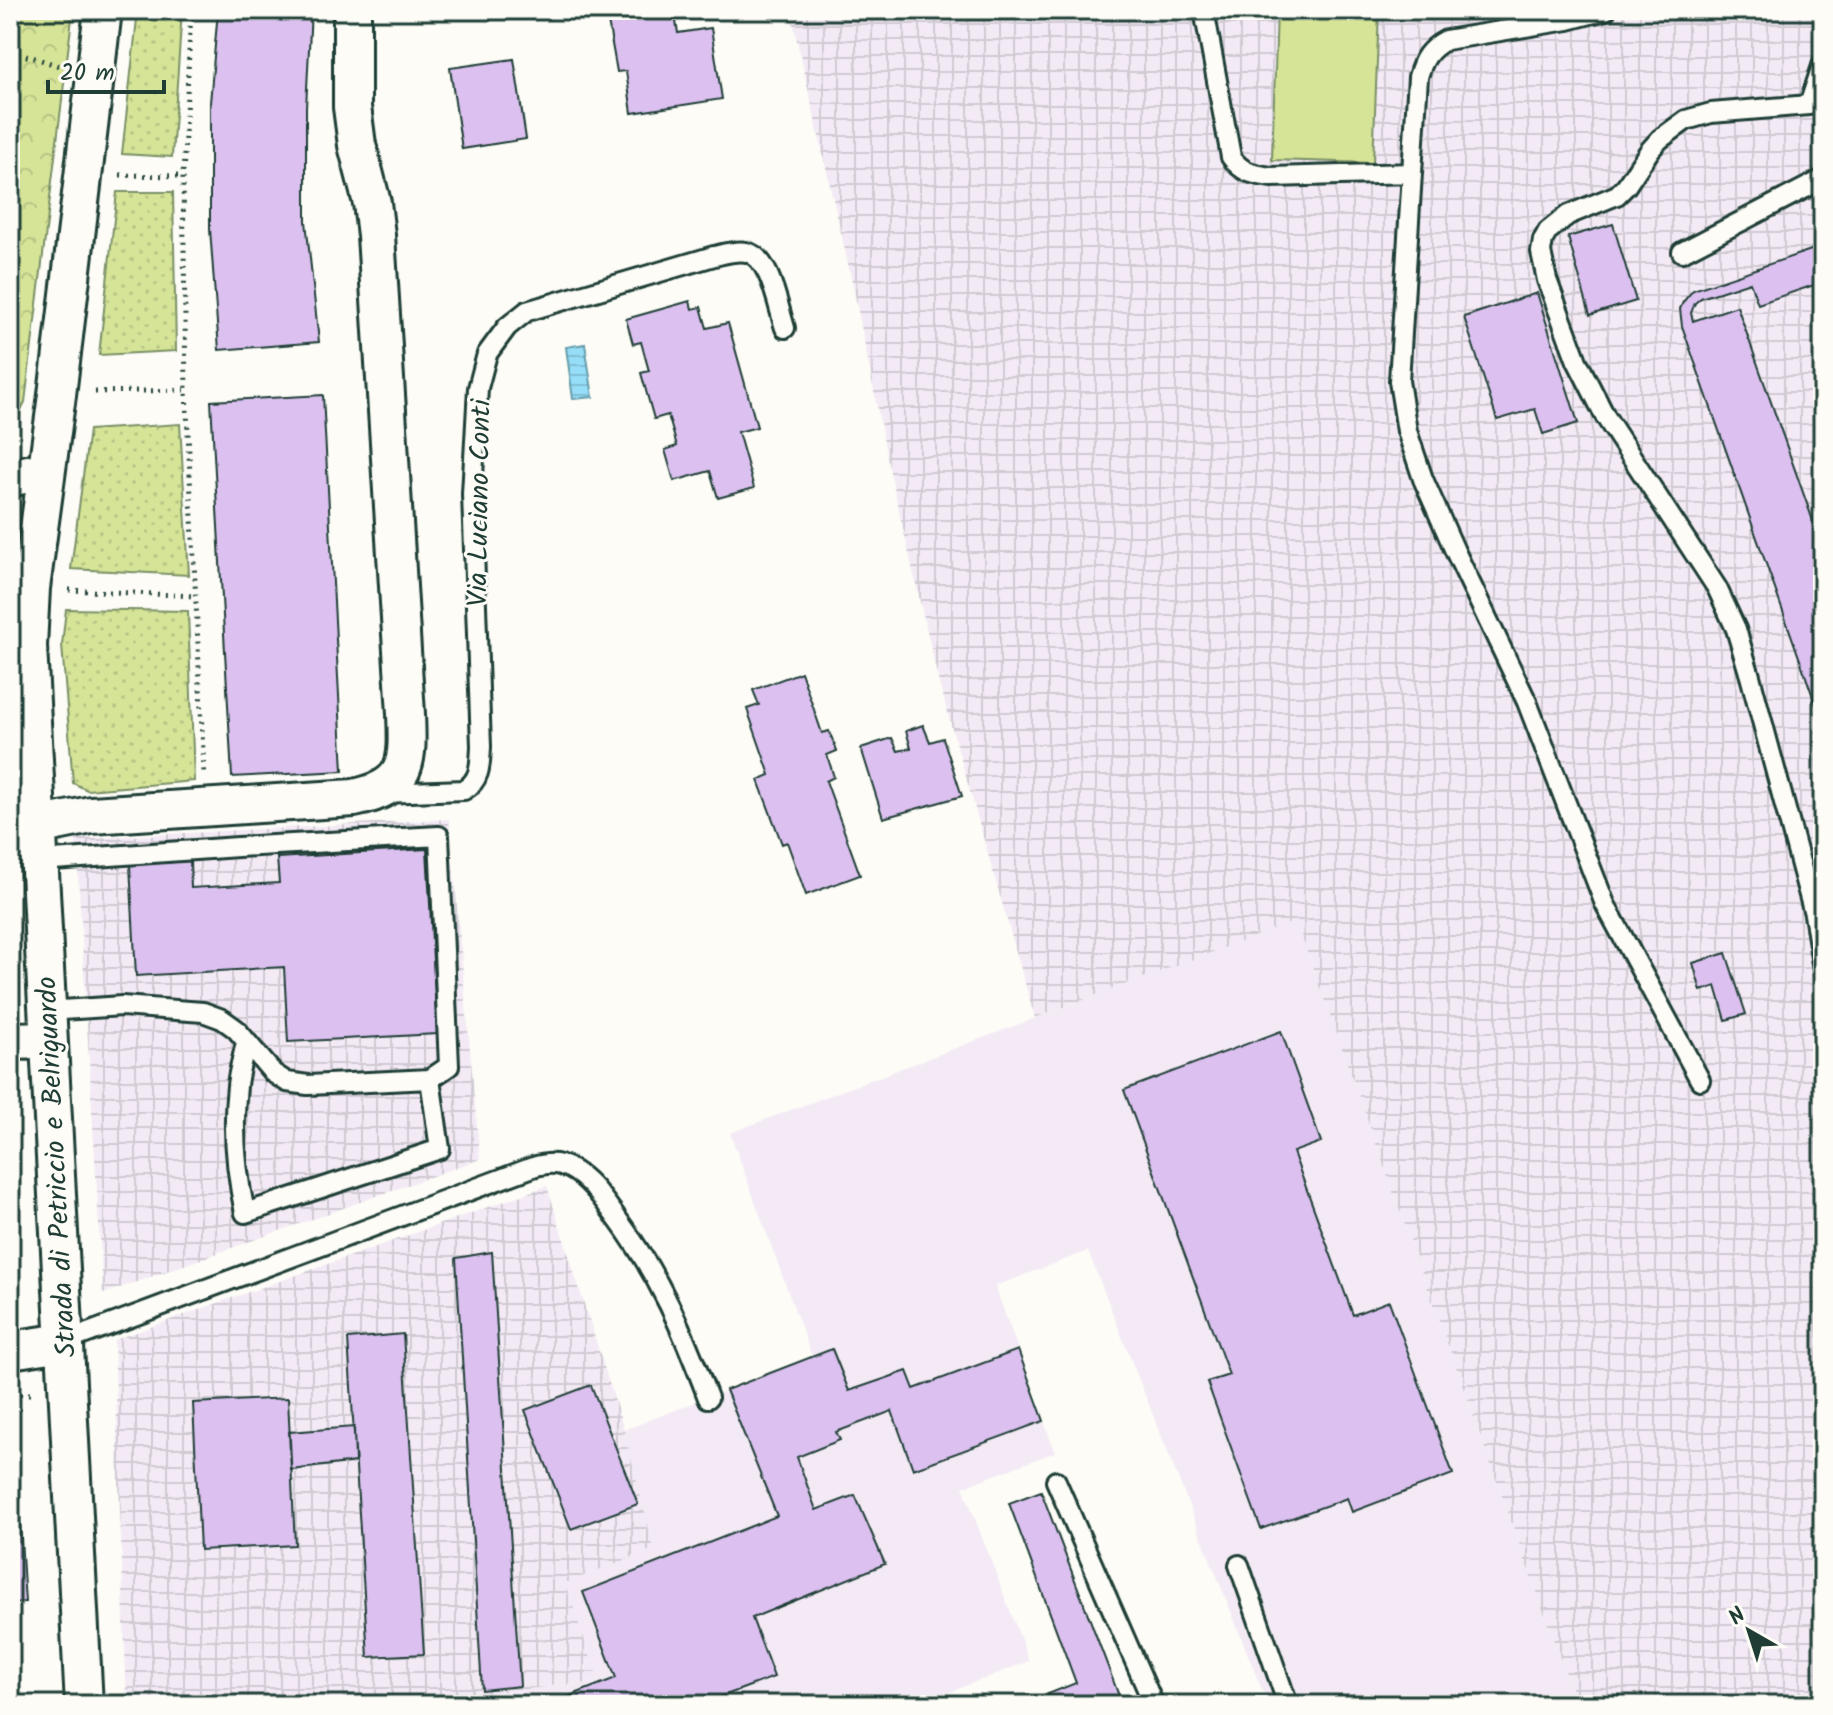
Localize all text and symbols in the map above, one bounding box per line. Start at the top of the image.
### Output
scale bar [48,44,164,94]
text: 20 m [60,54,115,93]
street label: Via Luciano Conti [456,398,505,607]
street label: Strada di Petriccio e Belriguardo [25,975,90,1358]
north arrow [1709,1591,1789,1671]
text: N [1722,1599,1754,1635]

